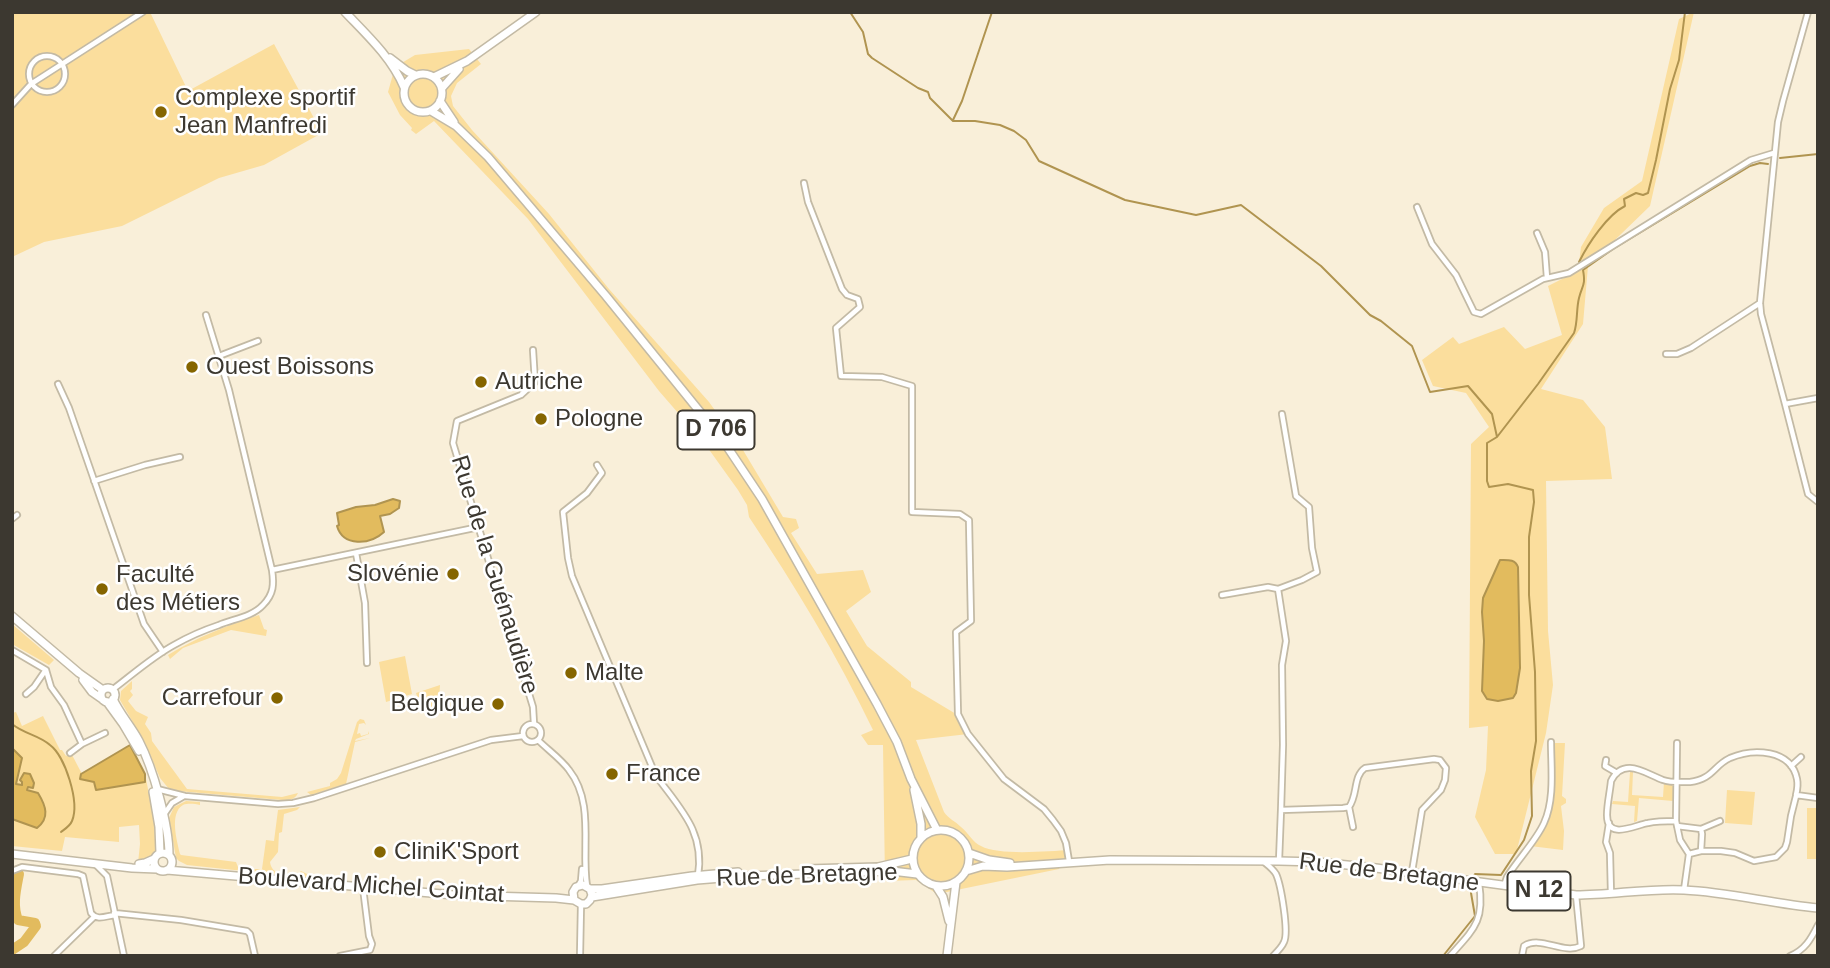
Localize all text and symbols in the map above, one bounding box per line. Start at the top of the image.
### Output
place label: Complexe sportif Jean Manfredi [175,84,355,140]
marker: Complexe sportif Jean Manfredi [153,104,169,120]
place label: Ouest Boissons [206,353,374,381]
marker: Ouest Boissons [184,359,200,375]
place label: Autriche [495,368,583,396]
marker: Autriche [473,374,489,390]
place label: Pologne [555,405,643,433]
road number: D 706 [678,410,754,450]
marker: Pologne [533,411,549,427]
street label: Rue de la Guénaudière [444,452,544,698]
place label: Slovénie [347,560,439,588]
place label: Faculté des Métiers [116,561,240,617]
marker: Slovénie [445,566,461,582]
marker: Faculté des Métiers [94,581,110,597]
place label: Malte [585,659,644,687]
marker: Malte [563,665,579,681]
place label: Carrefour [162,684,263,712]
marker: Carrefour [269,690,285,706]
place label: Belgique [391,690,484,718]
marker: Belgique [490,696,506,712]
place label: France [626,760,701,788]
marker: France [604,766,620,782]
place label: CliniK'Sport [394,838,519,866]
marker: CliniK'Sport [372,844,388,860]
street label: Rue de Bretagne [1297,848,1481,898]
street label: Rue de Bretagne [716,858,898,894]
street label: Boulevard Michel Cointat [237,862,505,910]
road number: N 12 [1508,872,1570,911]

